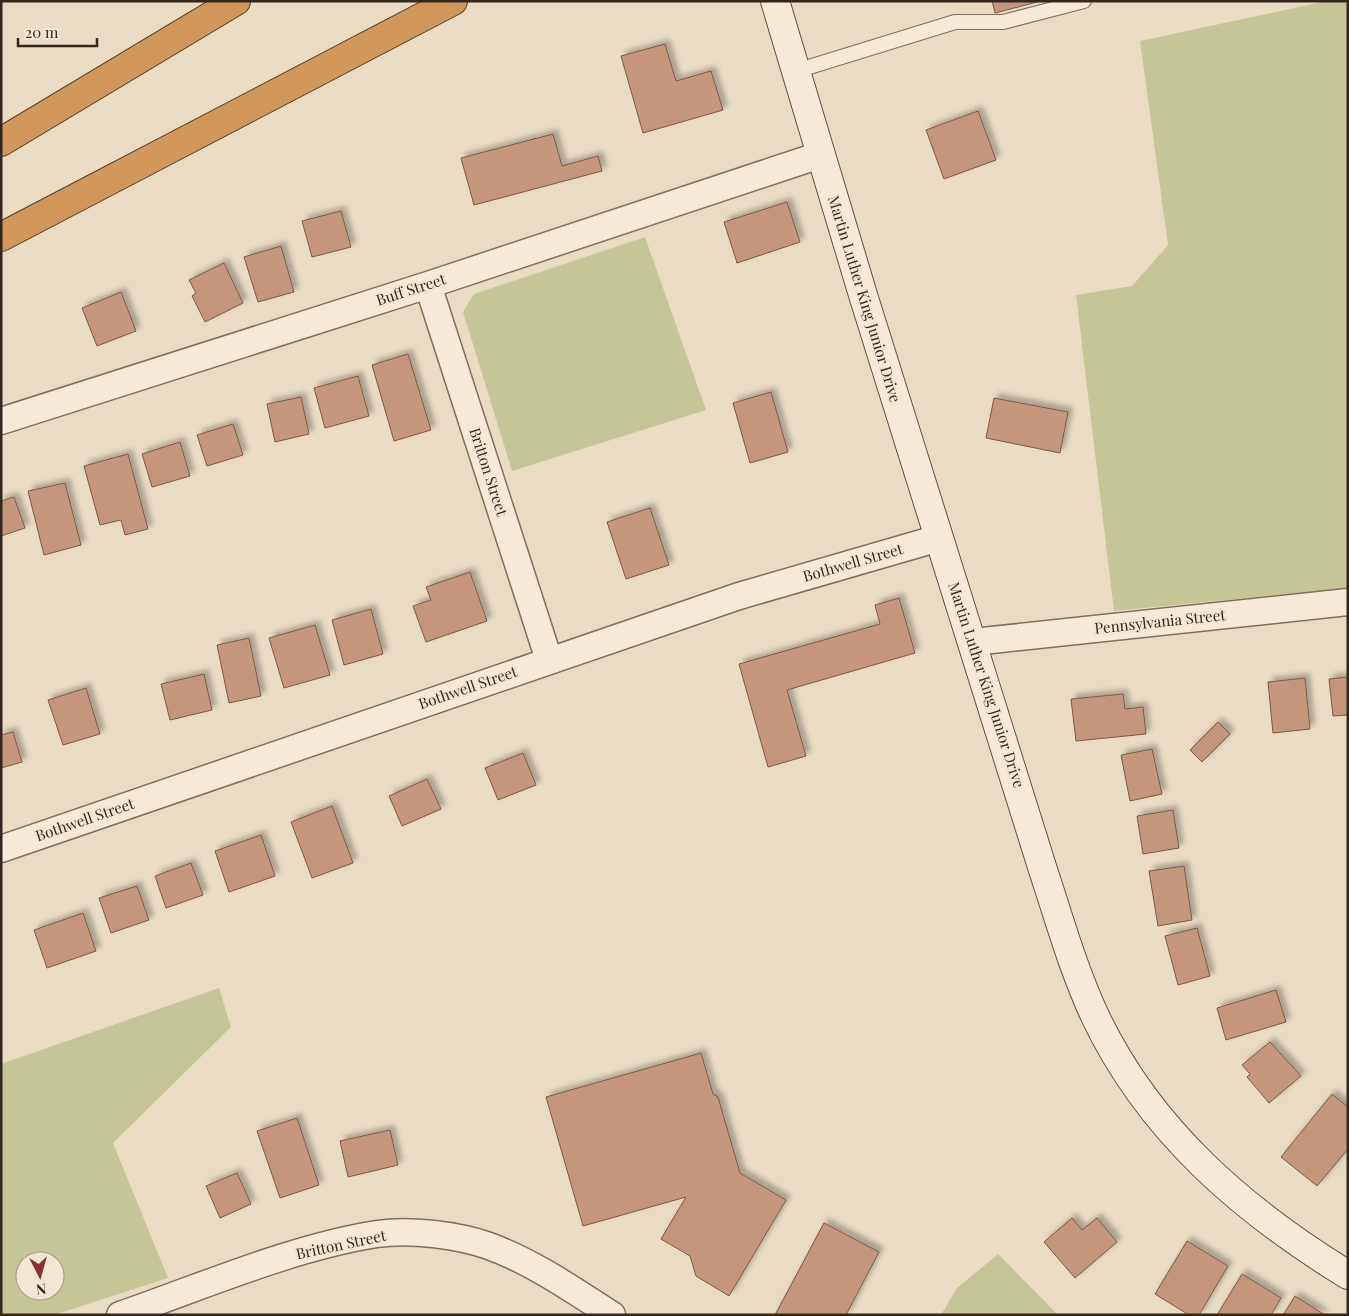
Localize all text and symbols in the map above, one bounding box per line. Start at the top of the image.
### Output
scale bar [18,15,96,47]
text: 20 m [25,22,59,42]
street label: Martin Luther King Junior Drive [824,193,906,405]
street label: Buff Street [373,268,449,310]
street label: Britton Street [465,425,513,519]
street label: Bothwell Street [800,538,906,586]
street label: Martin Luther King Junior Drive [944,579,1030,790]
street label: Pennsylvania Street [1093,604,1227,638]
street label: Bothwell Street [416,661,520,713]
street label: Bothwell Street [33,793,137,845]
street label: Britton Street [294,1225,388,1263]
north arrow [15,1251,65,1301]
text: N [35,1279,47,1299]

